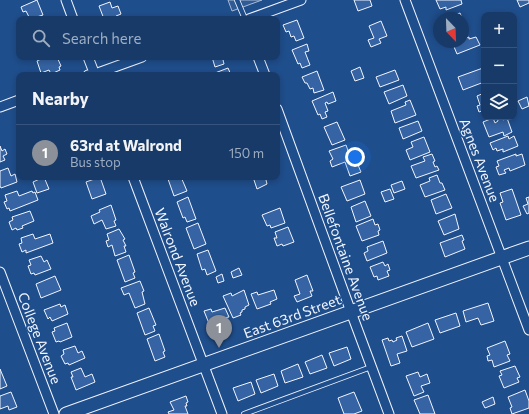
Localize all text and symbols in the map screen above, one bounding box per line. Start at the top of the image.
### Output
north arrow [433,12,469,48]
map controls [481,12,517,120]
button: + [481,12,517,48]
search box [16,16,280,60]
icon: search [30,27,52,49]
text: Search here [62,29,141,47]
button: − [481,48,517,84]
button: layers [481,84,517,120]
text: Nearby [32,88,89,109]
street label: Agnes Avenue [456,116,504,204]
text: 63rd at Walrond [70,136,182,154]
text: 1 [42,145,48,161]
text: 150 m [229,145,264,161]
your location [345,147,365,167]
text: Bus stop [70,154,121,170]
street label: Bellefontaine Avenue [315,191,377,323]
street label: Walrond Avenue [152,206,204,308]
street label: College Avenue [15,290,65,386]
street label: East 63rd Street [241,290,343,342]
pin: 1 [206,315,232,348]

